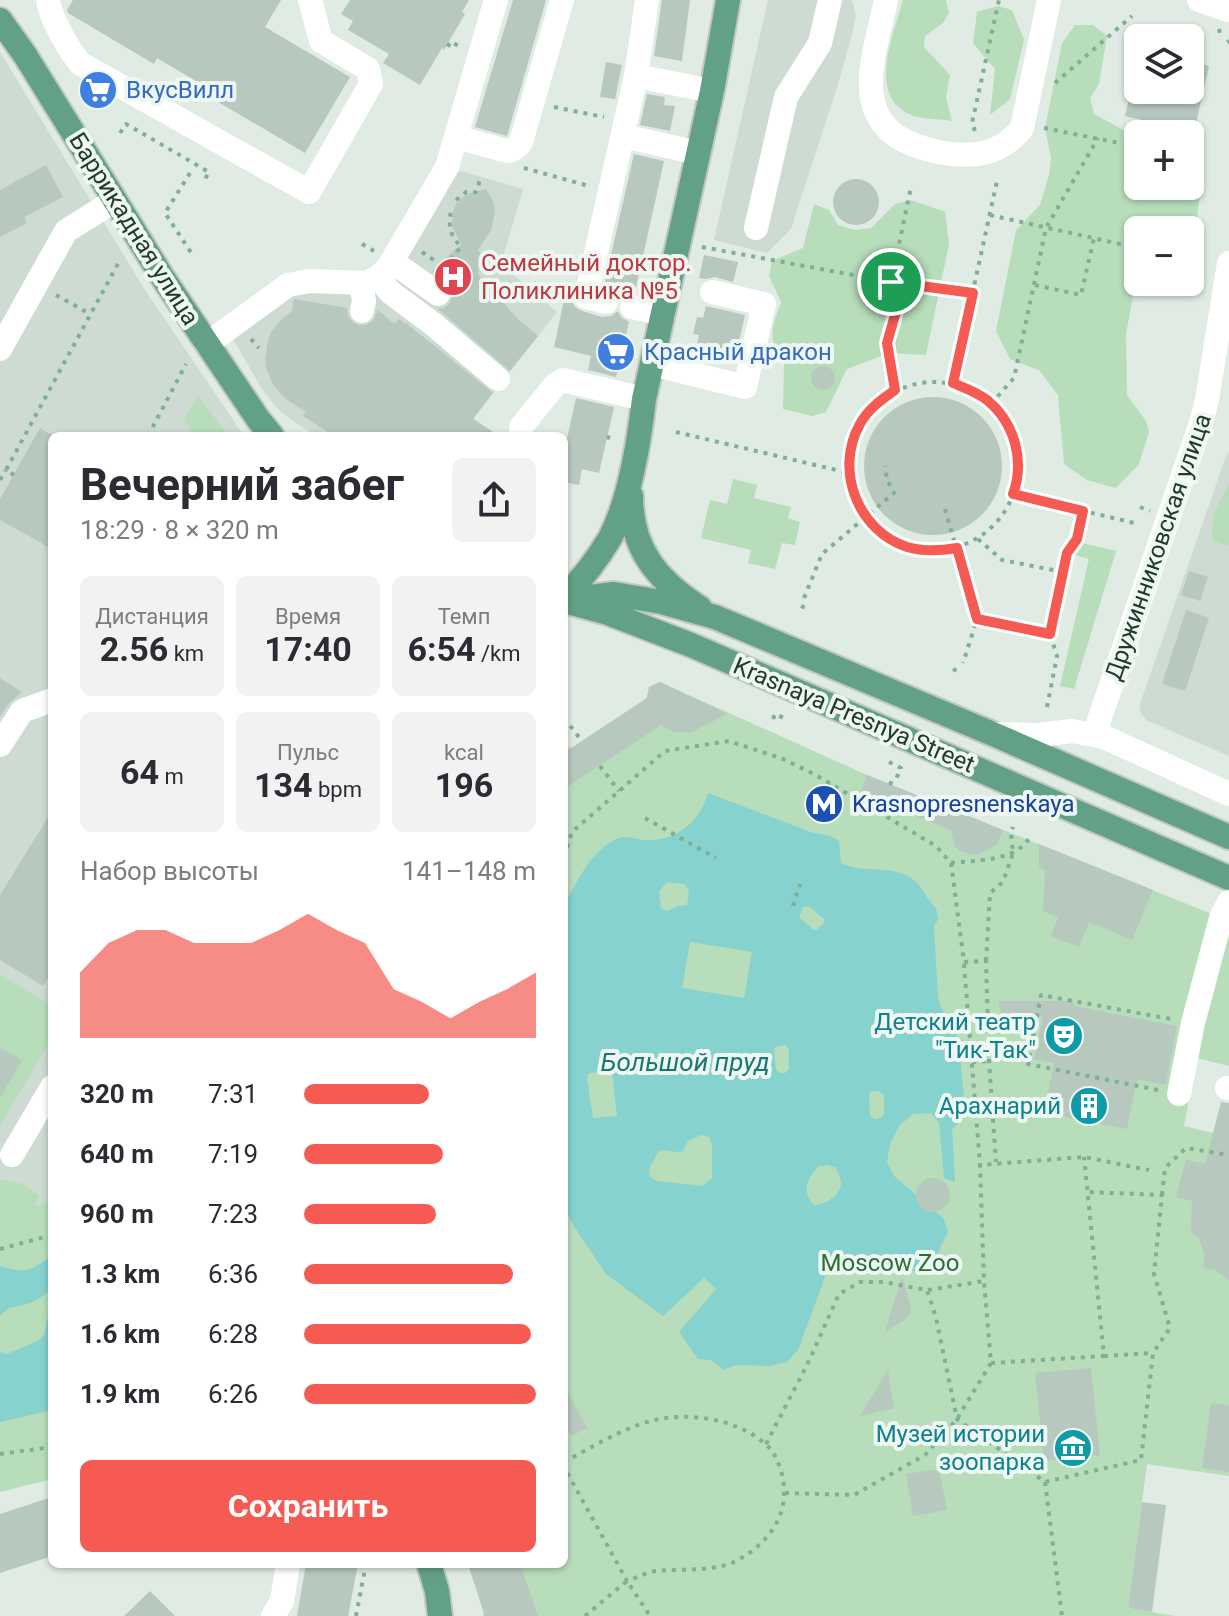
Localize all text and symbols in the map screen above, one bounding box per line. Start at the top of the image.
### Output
map controls [1124,24,1204,296]
button: layers [1124,24,1204,104]
supermarket icon: ВкусВилл [77,69,119,111]
place label: ВкусВилл [126,76,234,104]
button: + [1124,120,1204,200]
street label: Баррикадная улица [63,128,205,330]
button: − [1124,216,1204,296]
pin [857,248,925,316]
place label: Семейный доктор. Поликлиника №5 [481,249,692,305]
hospital icon: Семейный доктор. Поликлиника №5 [432,256,474,298]
icon: arrive [869,260,913,304]
supermarket icon: Красный дракон [595,331,637,373]
place label: Красный дракон [644,338,832,366]
street label: Дружинниковская улица [1099,410,1217,684]
button: share [452,458,536,542]
text: Вечерний забег [80,459,404,511]
text: 18:29 · 8 × 320 m [80,515,279,545]
text: Дистанция [95,604,209,629]
text: Время [275,604,341,629]
text: Темп [438,604,490,629]
text: 2.56 [100,629,168,669]
text: 17:40 [264,629,352,669]
text: 6:54 [407,629,476,669]
text: km [168,641,204,666]
text: /km [476,641,521,666]
street label: Krasnaya Presnya Street [729,651,979,779]
text: Пульс [277,740,339,765]
text: kcal [444,740,484,765]
text: 64 [120,752,159,792]
text: m [159,764,184,789]
text: 134 [254,765,313,805]
text: 196 [435,765,493,805]
text: bpm [313,777,362,802]
metro station icon: Krasnopresnenskaya [803,783,845,825]
place label: Krasnopresnenskaya [852,790,1075,818]
text: Набор высоты [80,856,259,886]
text: 141–148 m [402,856,536,886]
place label: Детский театр "Тик-Так" [874,1008,1036,1064]
theatre icon: Детский театр "Тик-Так" [1043,1015,1085,1057]
water label: Большой пруд [600,1047,770,1077]
text: 320 m [80,1079,154,1109]
text: 7:31 [208,1079,258,1109]
building icon: Арахнарий [1068,1085,1110,1127]
place label: Арахнарий [939,1092,1061,1120]
text: 640 m [80,1139,154,1169]
text: 7:19 [208,1139,258,1169]
text: 960 m [80,1199,154,1229]
text: 7:23 [208,1199,258,1229]
park label: Moscow Zoo [821,1249,959,1277]
text: 1.3 km [80,1259,160,1289]
text: 6:36 [208,1259,258,1289]
text: 1.6 km [80,1319,160,1349]
text: 6:28 [208,1319,258,1349]
text: 1.9 km [80,1379,160,1409]
text: 6:26 [208,1379,258,1409]
place label: Музей истории зоопарка [876,1420,1045,1476]
museum icon: Музей истории зоопарка [1052,1427,1094,1469]
button: Сохранить [80,1460,536,1552]

